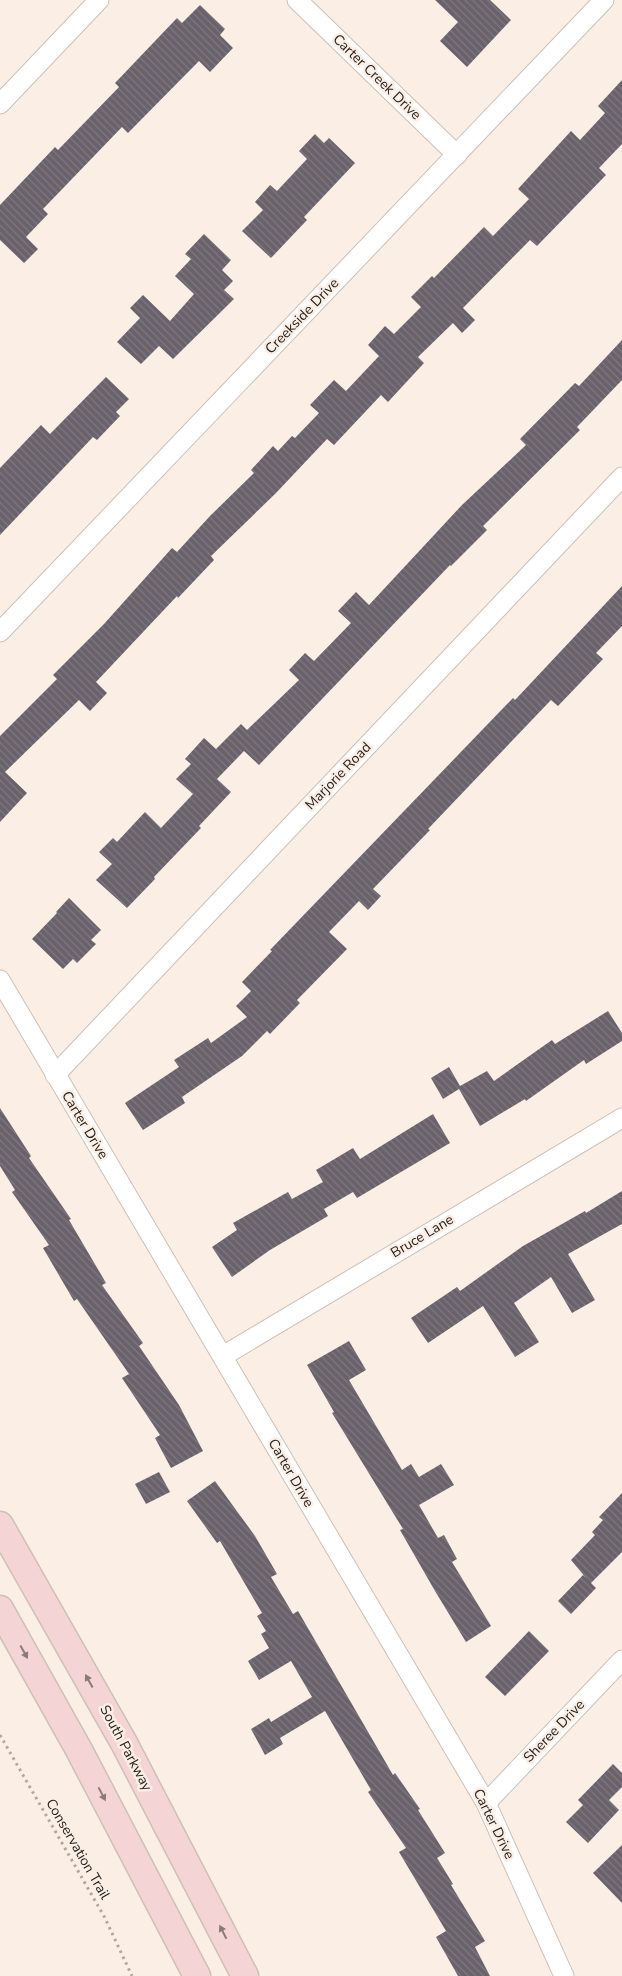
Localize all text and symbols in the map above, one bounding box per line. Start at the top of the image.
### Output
street label: Carter Creek Drive [329,30,425,124]
street label: Creekside Drive [261,274,343,358]
street label: Marjorie Road [301,738,375,814]
street label: Carter Drive [57,1087,113,1163]
street label: Bruce Lane [387,1210,457,1262]
street label: Carter Drive [264,1435,318,1511]
one-way arrow [19,1645,28,1659]
one-way arrow [85,1673,93,1688]
street label: Sheree Drive [519,1695,589,1767]
street label: South Parkway [95,1702,157,1795]
street label: Carter Drive [469,1786,519,1862]
one-way arrow [98,1787,106,1802]
street label: Conservation Trail [41,1795,115,1904]
one-way arrow [219,1925,227,1940]

